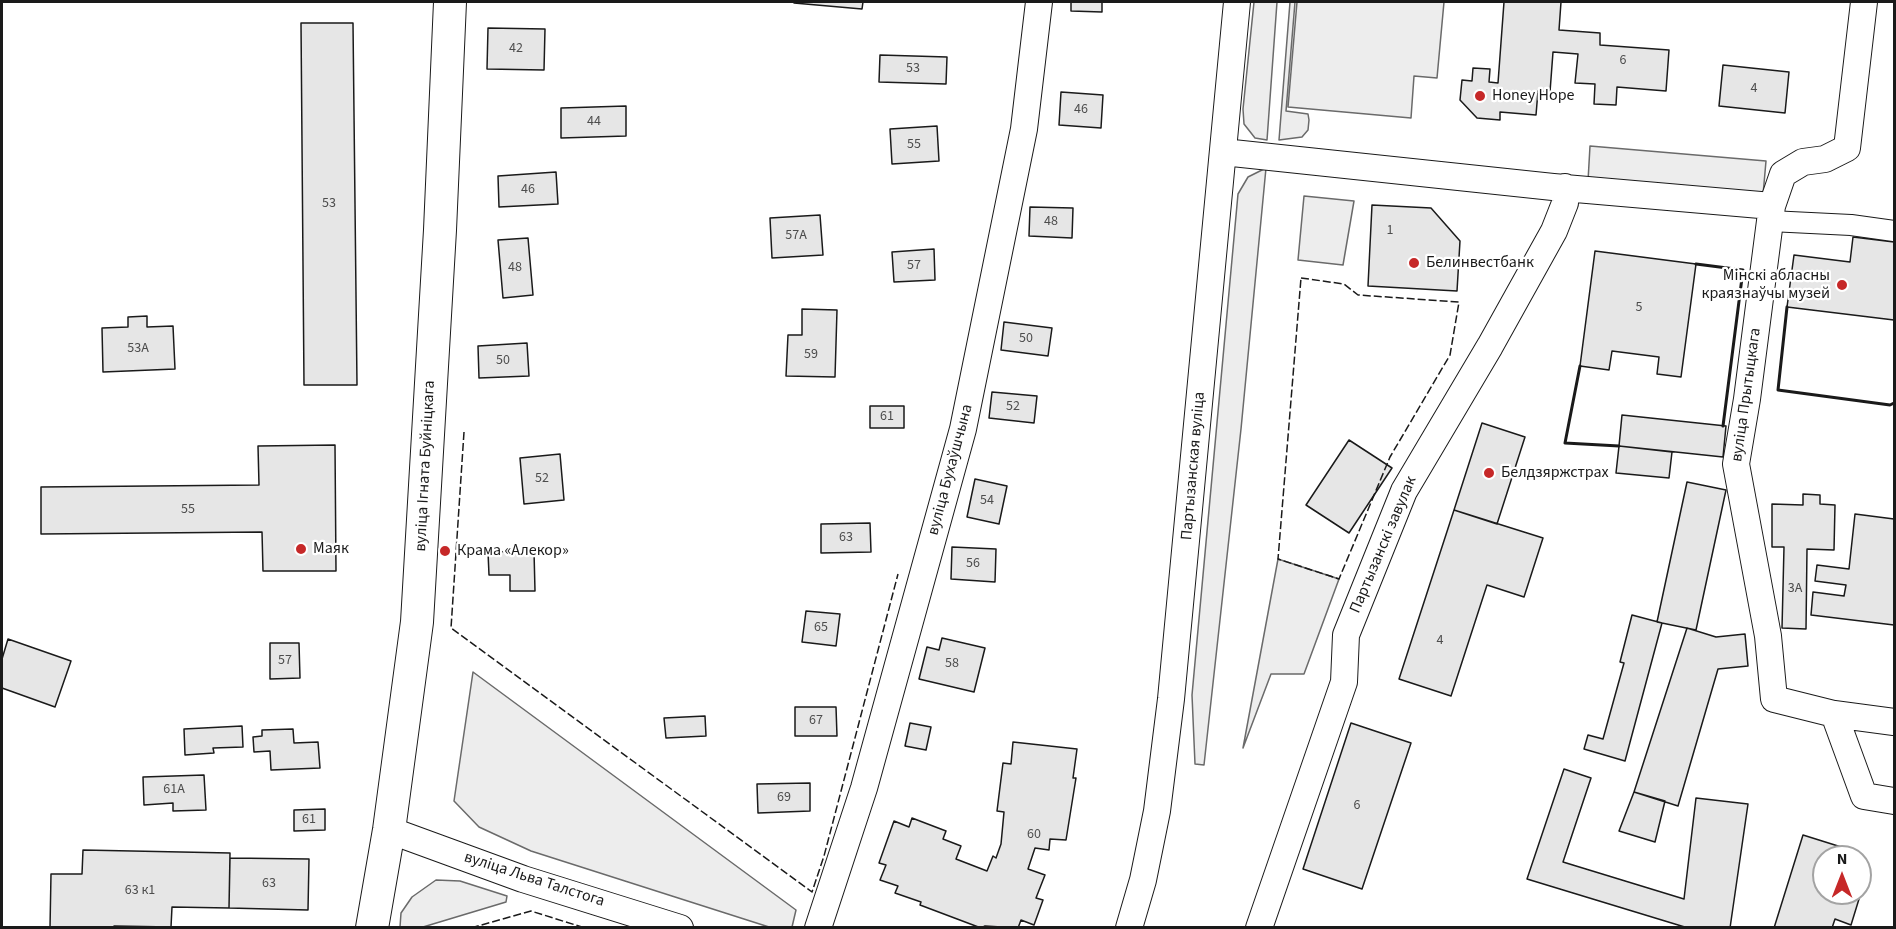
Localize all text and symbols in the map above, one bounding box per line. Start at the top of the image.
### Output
house number: 42 [509,41,523,57]
house number: 6 [1620,53,1626,69]
house number: 53 [906,61,920,77]
house number: 4 [1751,81,1757,97]
place label: Honey Hope [1492,86,1574,106]
marker: Honey Hope [1473,89,1487,103]
house number: 46 [1074,102,1088,118]
house number: 44 [587,114,601,130]
house number: 55 [907,137,921,153]
house number: 46 [521,182,535,198]
house number: 53 [322,196,336,212]
house number: 48 [1044,214,1058,230]
house number: 1 [1387,223,1393,239]
house number: 57А [785,228,807,244]
place label: Белинвестбанк [1426,253,1534,273]
marker: Белинвестбанк [1407,256,1421,270]
house number: 57 [907,258,921,274]
house number: 48 [508,260,522,276]
place label: Мінскі абласны краязнаўчы музей [1701,266,1830,304]
marker: Мінскі абласны краязнаўчы музей [1835,278,1849,292]
house number: 5 [1636,300,1642,316]
street label: вуліца Прытыцкага [1728,327,1766,463]
house number: 50 [1019,331,1033,347]
house number: 53А [127,341,149,357]
house number: 59 [804,347,818,363]
house number: 50 [496,353,510,369]
street label: вуліца Ігната Буйніцкага [412,380,440,552]
street label: Партызанская вуліца [1178,391,1210,541]
house number: 52 [1006,399,1020,415]
street label: вуліца Бухаўшчына [924,402,978,538]
house number: 61 [880,409,894,425]
place label: Белдзяржстрах [1501,463,1609,483]
marker: Белдзяржстрах [1482,466,1496,480]
house number: 52 [535,471,549,487]
street label: Партызанскі завулак [1346,474,1422,616]
house number: 54 [980,493,994,509]
house number: 55 [181,502,195,518]
house number: 63 [839,530,853,546]
place label: Маяк [313,539,349,559]
place label: Крама «Алекор» [457,541,569,561]
marker: Маяк [294,542,308,556]
marker: Крама «Алекор» [438,544,452,558]
house number: 56 [966,556,980,572]
house number: 3А [1788,581,1802,597]
house number: 65 [814,620,828,636]
house number: 4 [1437,633,1443,649]
house number: 57 [278,653,292,669]
house number: 58 [945,656,959,672]
house number: 67 [809,713,823,729]
house number: 61А [163,782,185,798]
house number: 69 [777,790,791,806]
house number: 6 [1354,798,1360,814]
house number: 61 [302,812,316,828]
house number: 60 [1027,827,1041,843]
north arrow [1812,845,1872,905]
street label: вуліца Льва Талстога [461,848,607,912]
text: N [1837,848,1847,870]
house number: 63 [262,876,276,892]
house number: 63 к1 [125,883,155,899]

